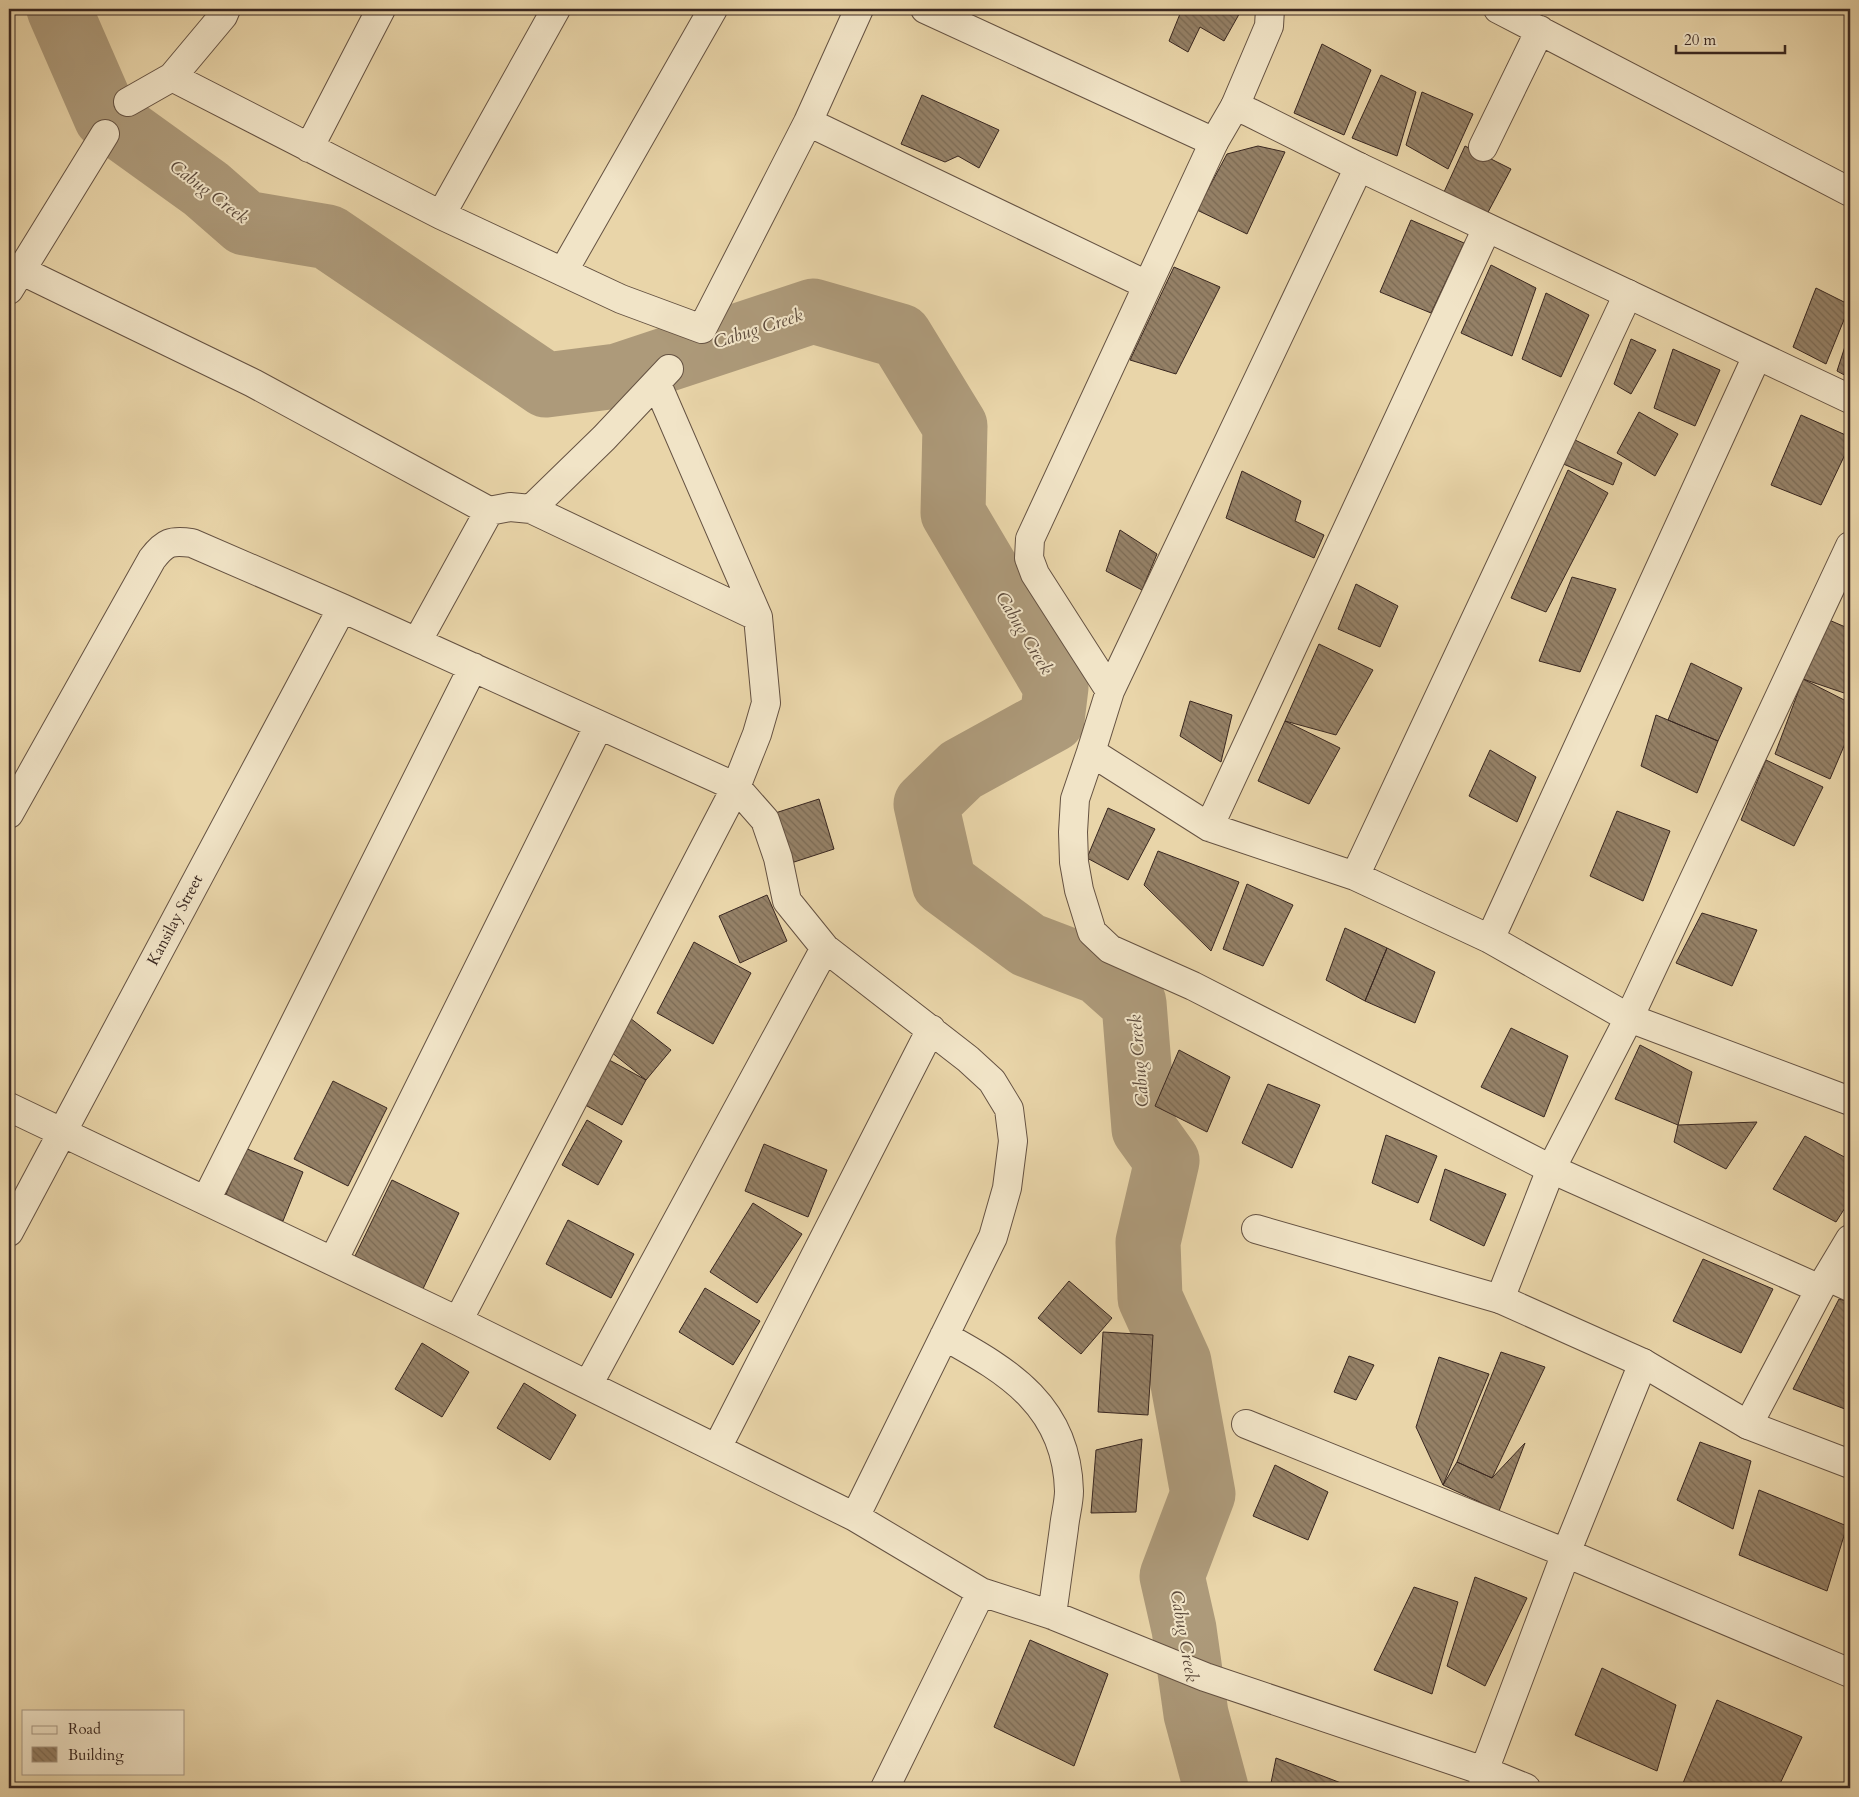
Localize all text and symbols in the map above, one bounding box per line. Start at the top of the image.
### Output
scale bar [1676,22,1785,54]
text: 20 m [1684,30,1716,50]
water label: Cabug Creek [164,154,254,230]
water label: Cabug Creek [710,303,806,355]
water label: Cabug Creek [989,587,1059,679]
street label: Kansilay Street [142,871,208,969]
water label: Cabug Creek [1122,1014,1156,1108]
water label: Cabug Creek [1164,1588,1204,1684]
legend [22,1710,185,1774]
text: Road [68,1719,101,1739]
text: Building [68,1745,124,1765]

